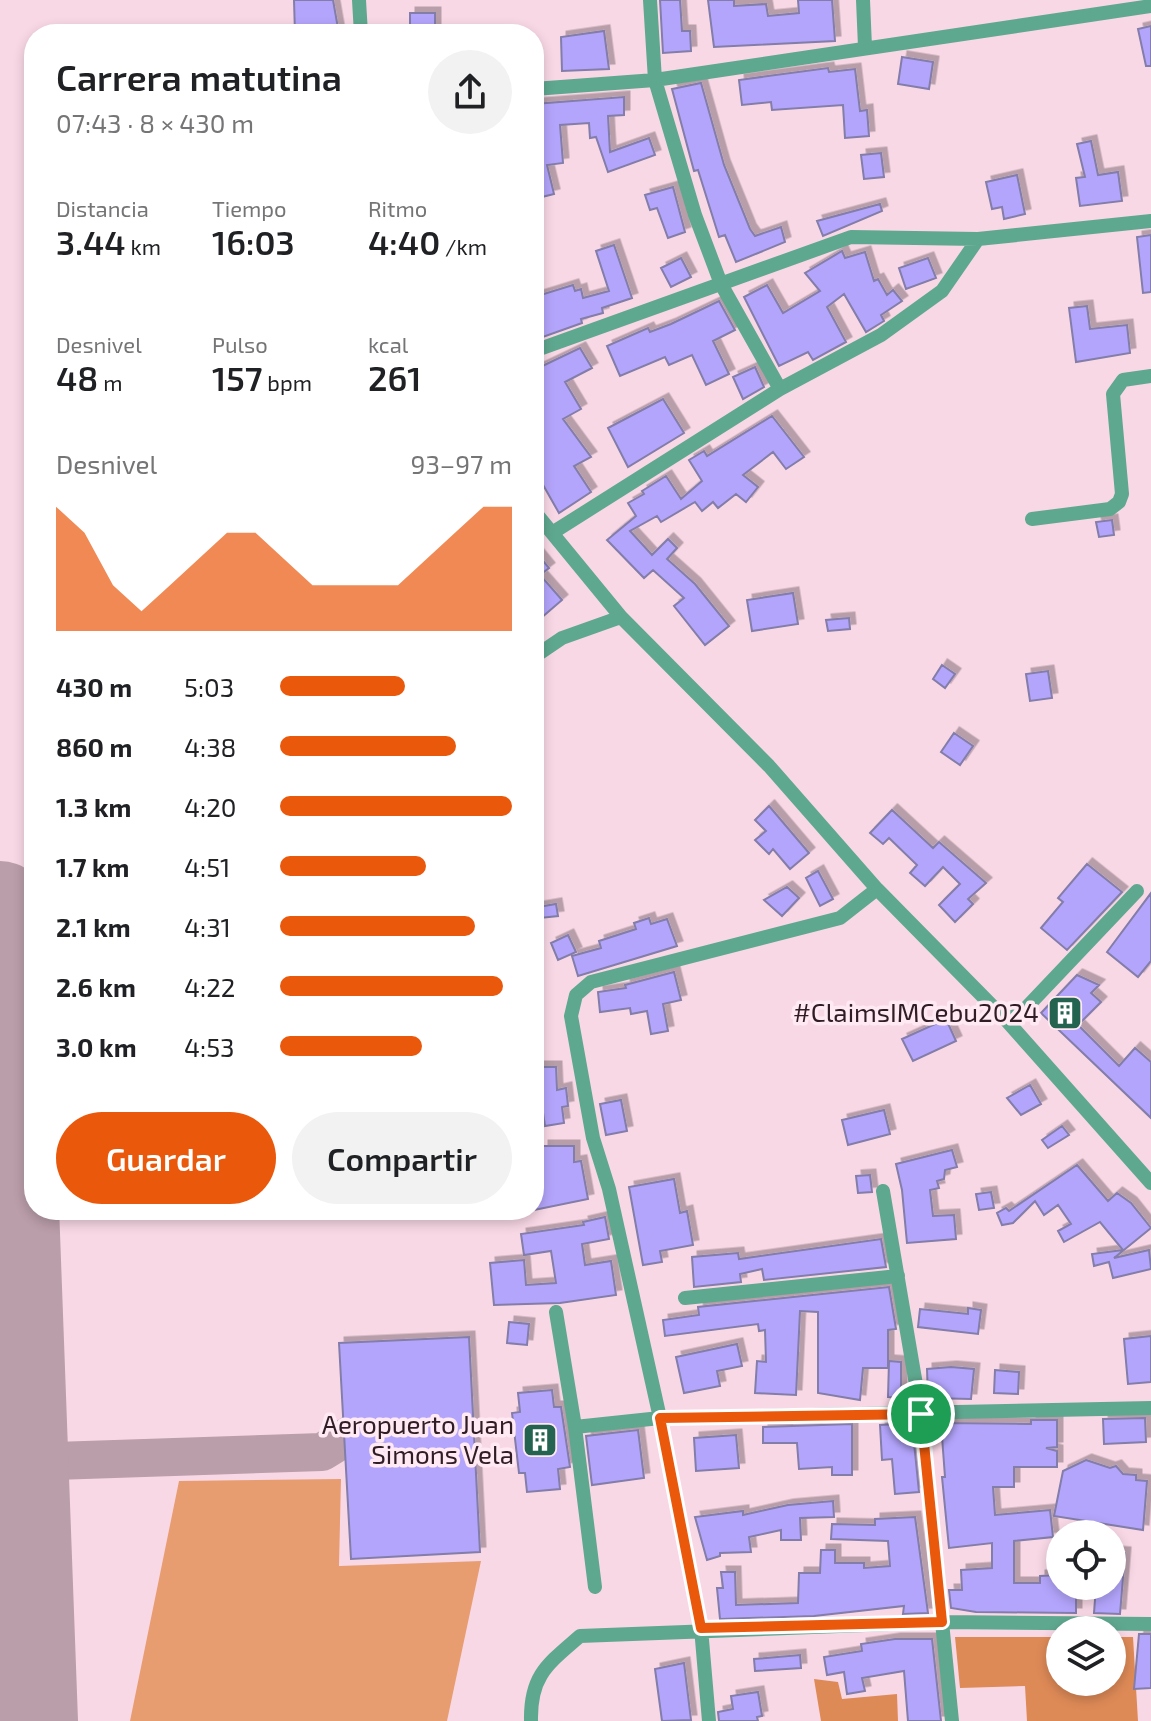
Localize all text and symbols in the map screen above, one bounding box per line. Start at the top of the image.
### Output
button: share [428,50,512,134]
text: Carrera matutina [56,55,342,98]
text: 07:43 · 8 × 430 m [56,107,254,138]
text: Distancia [56,195,149,221]
text: Tiempo [212,195,287,221]
text: Ritmo [368,195,427,221]
text: 3.44 [56,221,126,262]
text: 16:03 [212,221,295,262]
text: 4:40 [368,221,440,262]
text: km [126,233,161,259]
text: /km [440,233,487,259]
text: Desnivel [56,331,142,357]
text: Pulso [212,331,268,357]
text: kcal [368,331,408,357]
text: 48 [56,357,98,398]
text: 157 [212,357,262,398]
text: 261 [368,357,421,398]
text: m [98,369,122,395]
text: bpm [262,369,312,395]
text: Desnivel [56,448,157,479]
text: 93–97 m [411,448,512,479]
text: 430 m [56,671,132,702]
text: 5:03 [184,671,234,702]
text: 860 m [56,731,132,762]
text: 4:38 [184,731,236,762]
text: 1.3 km [56,791,131,822]
text: 4:20 [184,791,236,822]
text: 1.7 km [56,851,130,882]
text: 4:51 [184,851,230,882]
text: 2.1 km [56,911,131,942]
text: 4:31 [184,911,231,942]
text: 2.6 km [56,971,136,1002]
text: 4:22 [184,971,235,1002]
building icon: #ClaimsIMCebu2024 [1046,994,1084,1032]
place label: #ClaimsIMCebu2024 [793,996,1039,1027]
text: 3.0 km [56,1031,137,1062]
text: 4:53 [184,1031,235,1062]
button: Guardar [56,1112,276,1204]
button: Compartir [292,1112,512,1204]
pin [887,1380,955,1448]
icon: arrive [899,1392,943,1436]
place label: Aeropuerto Juan Simons Vela [322,1408,514,1469]
building icon: Aeropuerto Juan Simons Vela [521,1421,559,1459]
map controls [1046,1520,1126,1696]
button: locate [1046,1520,1126,1600]
button: layers [1046,1616,1126,1696]

